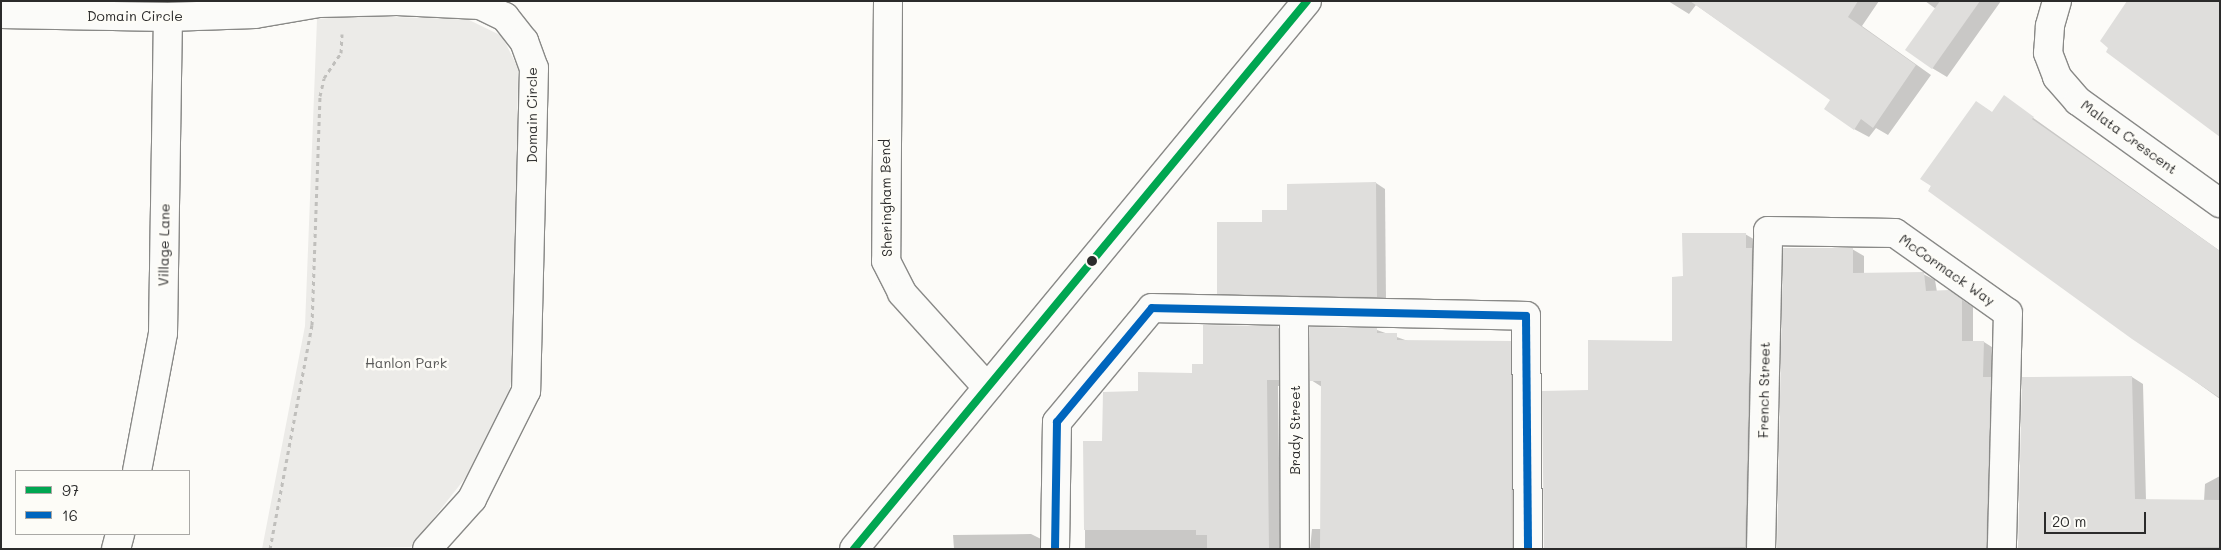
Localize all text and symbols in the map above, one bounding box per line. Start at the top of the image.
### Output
street label: Domain Circle [87,8,183,24]
street label: Domain Circle [524,67,540,163]
street label: Malata Crescent [2078,96,2180,178]
street label: Sheringham Bend [877,139,895,257]
street label: Village Lane [155,203,173,287]
street label: McCormack Way [1896,231,1998,309]
unlabelled marker [1087,256,1097,266]
street label: French Street [1755,342,1773,438]
park label: Hanlon Park [365,355,447,371]
street label: Brady Street [1287,385,1303,475]
legend [15,470,190,535]
text: 97 [62,480,79,500]
scale bar [2046,502,2148,534]
text: 16 [62,505,78,525]
text: 20 m [2052,511,2086,531]

